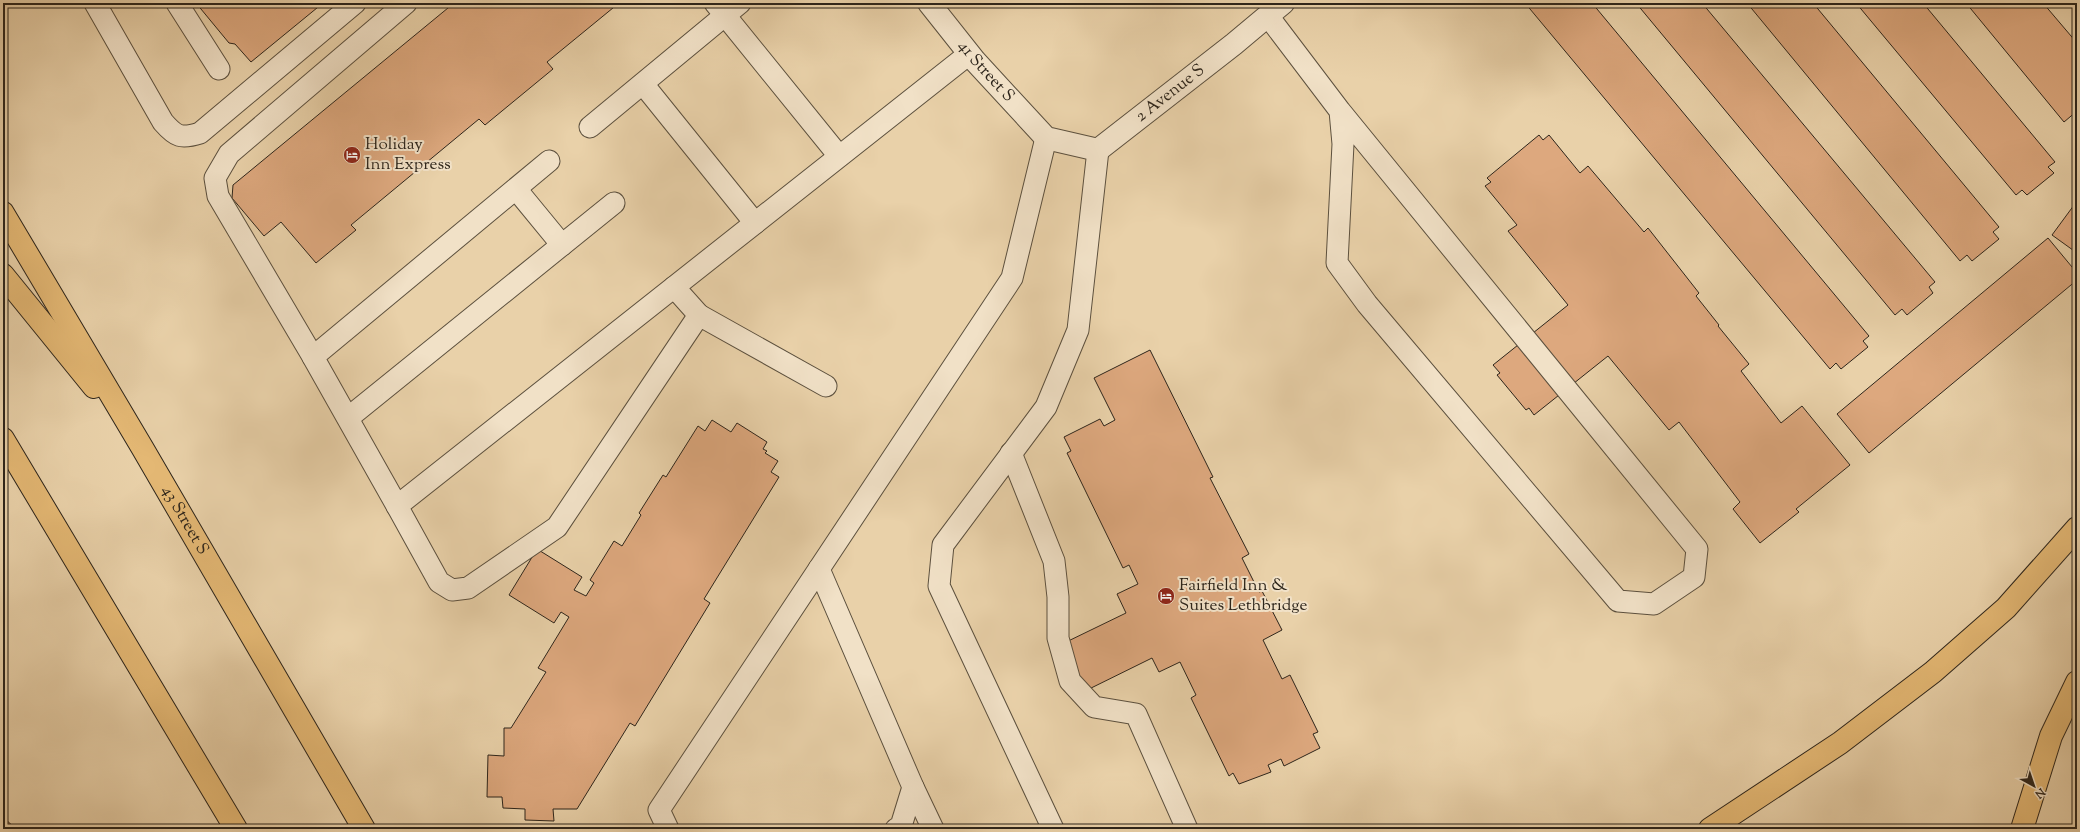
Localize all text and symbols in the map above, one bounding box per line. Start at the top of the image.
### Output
street label: 41 Street S [951,36,1020,108]
street label: 2 Avenue S [1131,59,1210,128]
place label: Holiday Inn Express [365,133,451,177]
hotel icon: Holiday Inn Express [342,145,362,165]
street label: 43 Street S [155,481,214,560]
place label: Fairfield Inn & Suites Lethbridge [1179,574,1307,618]
hotel icon: Fairfield Inn & Suites Lethbridge [1156,586,1176,606]
north arrow [2014,766,2054,806]
text: N [2031,783,2049,802]

